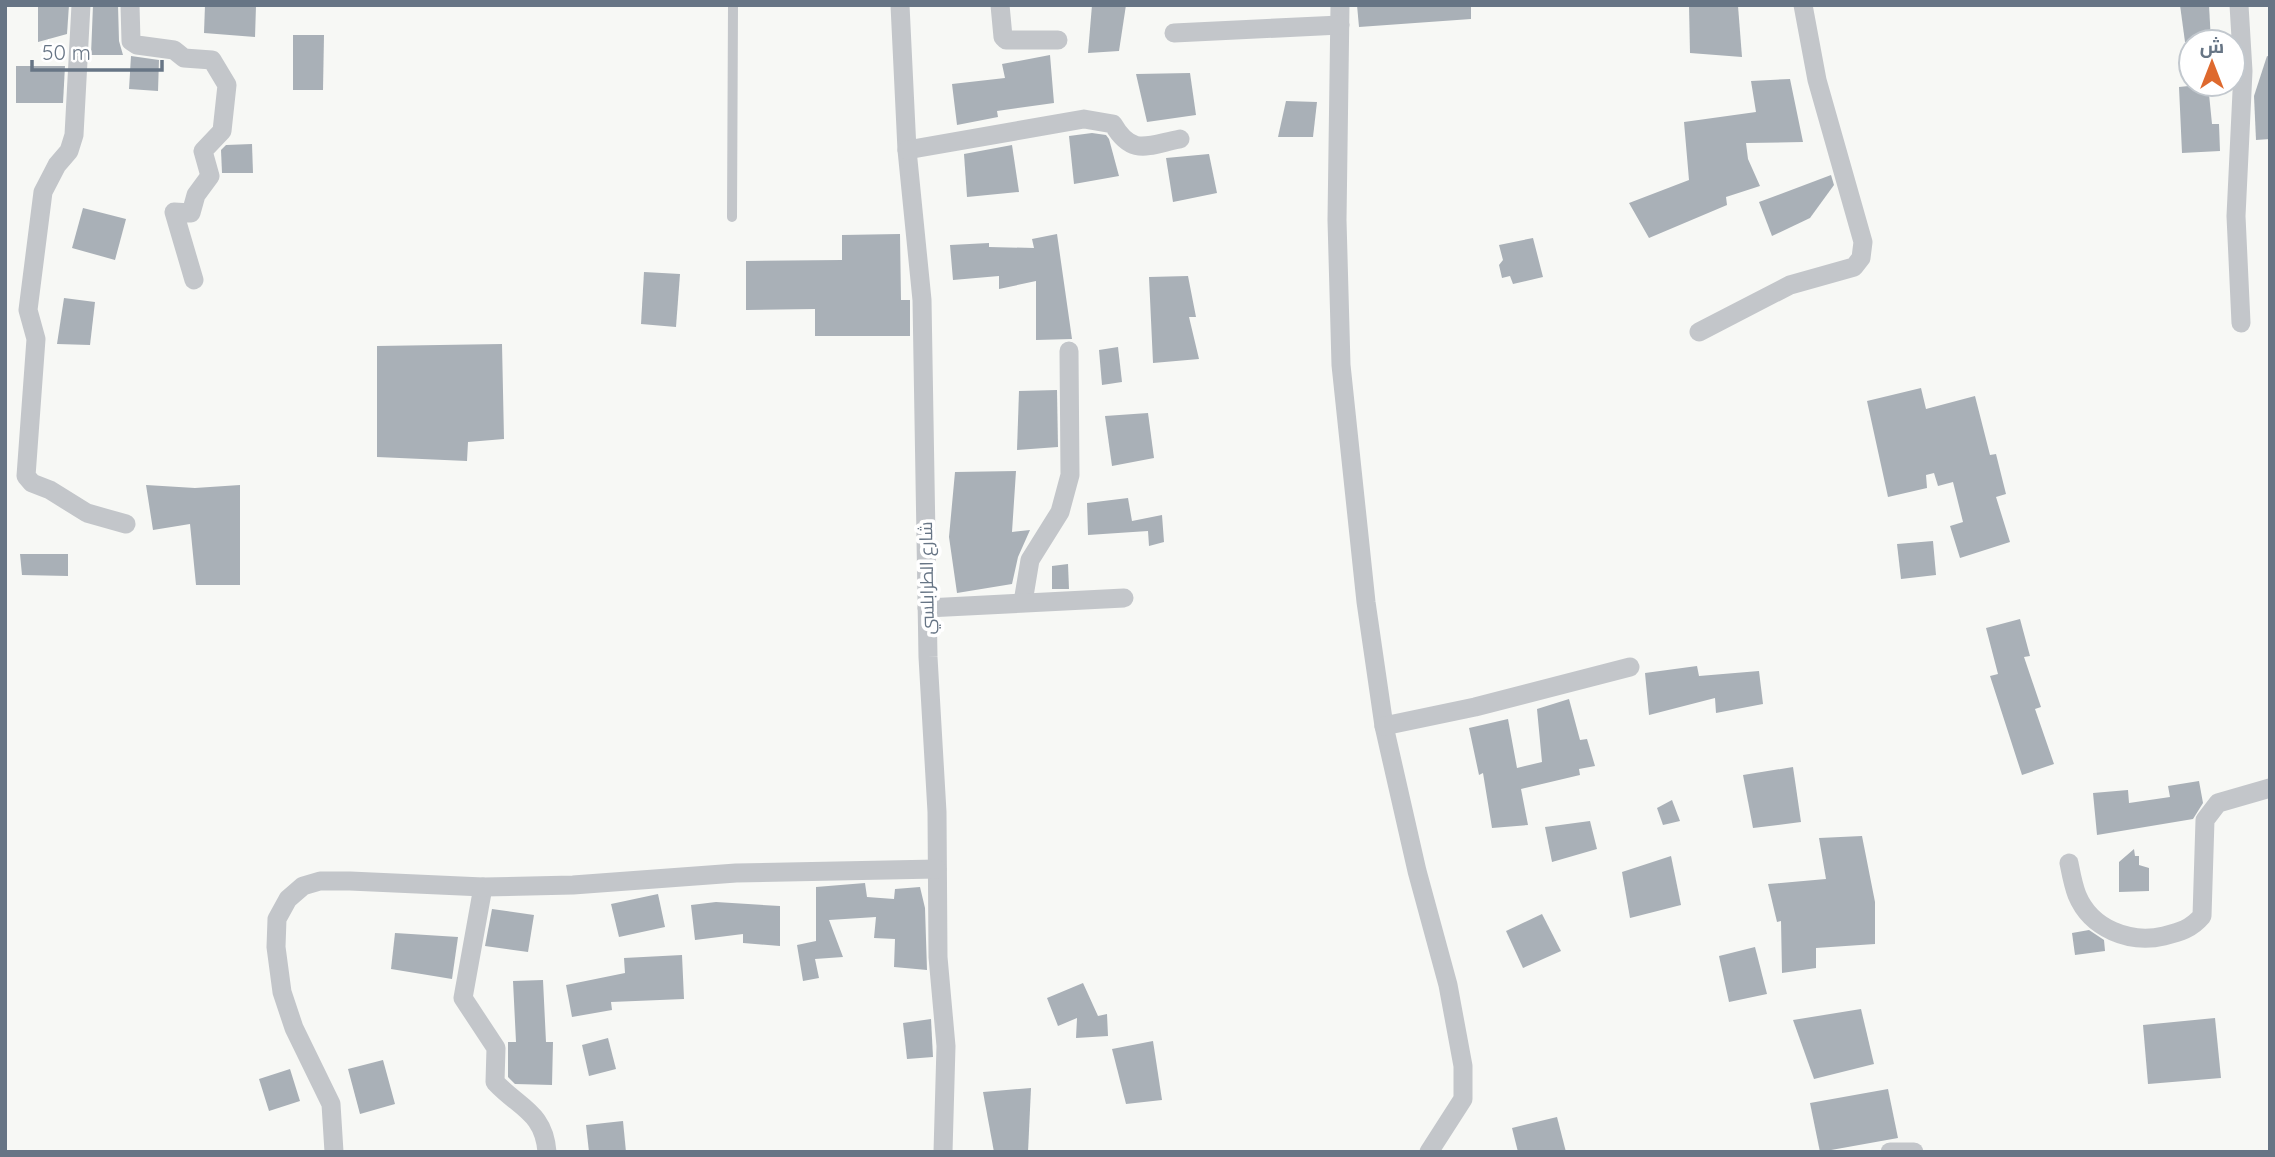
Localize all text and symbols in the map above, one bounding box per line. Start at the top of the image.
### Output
scale bar [32,28,161,72]
north arrow [2177,28,2247,98]
text: ش [2200,34,2224,58]
text: 50 m [42,39,91,65]
street label: شارع الطرابلسي [914,521,941,635]

